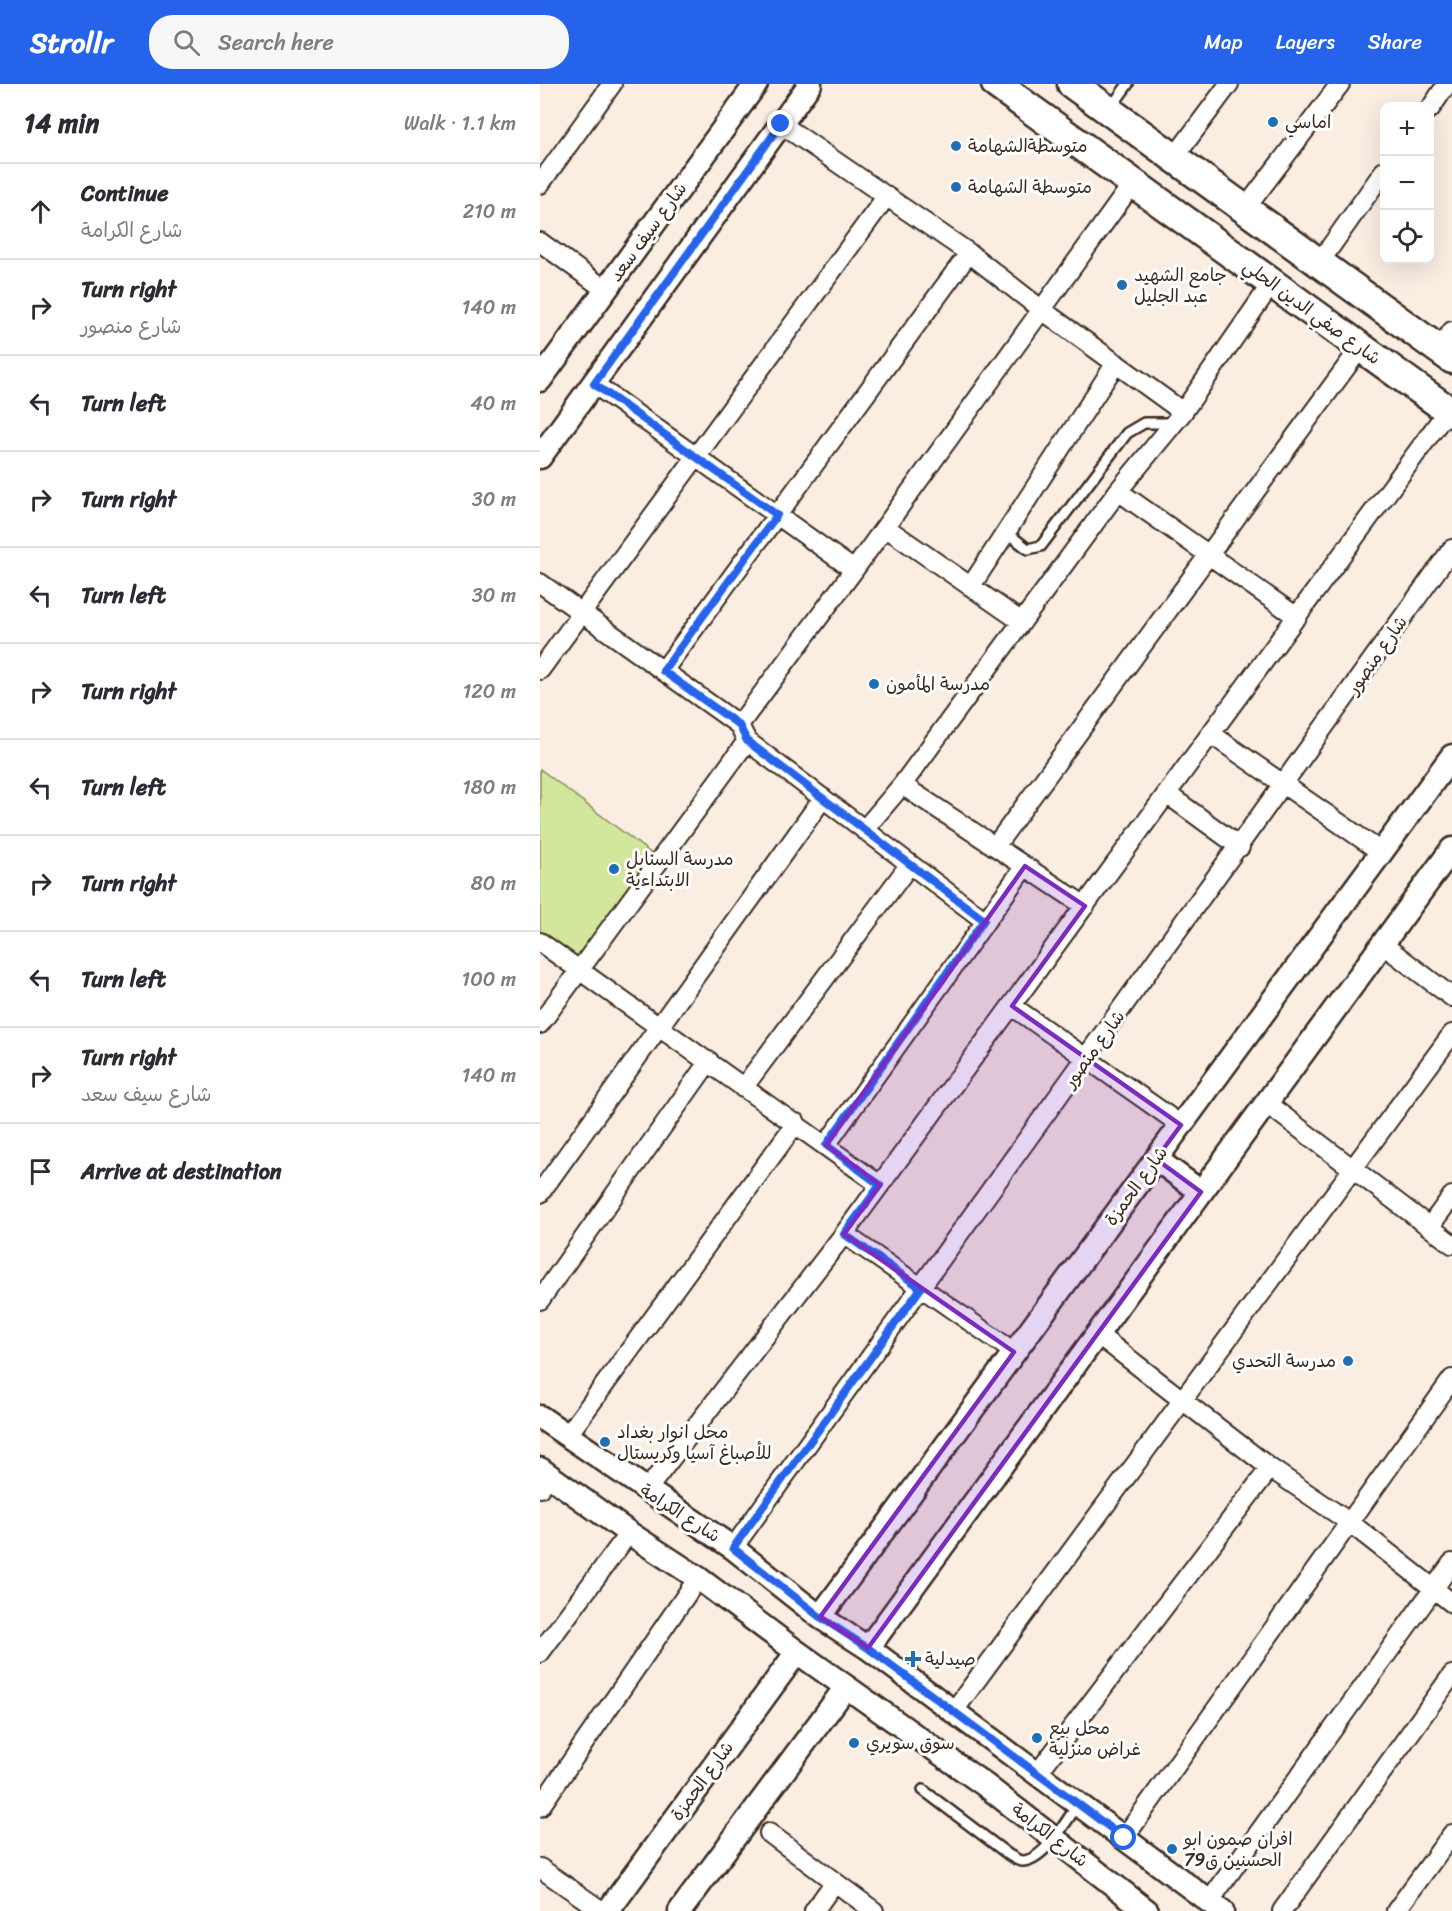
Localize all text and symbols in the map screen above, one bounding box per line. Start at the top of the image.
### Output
search box [149,15,569,69]
text: Strollr [30,18,113,67]
text: Search here [218,23,334,62]
text: Map [1204,23,1243,61]
text: Layers [1276,23,1335,61]
text: Share [1368,23,1422,61]
icon: search [170,26,203,59]
text: 14 min [24,100,99,146]
map controls [1380,102,1434,264]
button: + [1380,102,1434,156]
text: Walk · 1.1 km [404,106,516,141]
place label: اماسي [1285,106,1331,138]
route end [767,110,793,136]
marker: اماسي [1266,115,1280,129]
place label: متوسطةالشهامة [968,130,1087,162]
marker: متوسطةالشهامة [949,139,963,153]
button: − [1380,156,1434,210]
place label: متوسطة الشهامة [968,171,1092,203]
text: Continue [81,174,169,213]
street label: شارع سيف سعد [601,175,695,289]
marker: متوسطة الشهامة [949,180,963,194]
text: 210 m [463,194,516,229]
icon: ahead [24,195,57,228]
button: locate [1380,210,1434,264]
text: شارع الكرامة [81,213,183,248]
street label: شارع صفي الدين الحلي [1236,251,1388,373]
place label: جامع الشهيد عبد الجليل [1134,259,1227,312]
text: Turn right [81,270,176,309]
marker: جامع الشهيد عبد الجليل [1115,278,1129,292]
text: 140 m [462,290,516,325]
icon: right [24,291,57,324]
text: شارع منصور [81,309,182,344]
text: Turn left [81,384,166,423]
text: 40 m [470,386,516,421]
icon: left [24,387,57,420]
text: Turn right [81,480,176,519]
text: 30 m [472,482,516,517]
icon: right [24,483,57,516]
text: Turn left [81,576,166,615]
text: 30 m [472,578,516,613]
icon: left [24,579,57,612]
street label: شارع منصور [1337,609,1416,703]
place label: مدرسة المأمون [886,668,990,700]
text: Turn right [81,672,176,711]
text: 120 m [463,674,516,709]
icon: right [24,675,57,708]
marker: مدرسة المأمون [867,677,881,691]
text: Turn left [81,768,166,807]
text: 180 m [462,770,516,805]
icon: left [24,771,57,804]
place label: مدرسة السنابل الابتداءية [626,843,734,896]
marker: مدرسة السنابل الابتداءية [607,862,621,876]
text: Turn right [81,864,176,903]
text: 80 m [471,866,516,901]
icon: right [24,867,57,900]
text: Turn left [81,960,166,999]
text: 100 m [462,962,516,997]
icon: left [24,963,57,996]
street label: شارع منصور [1053,1003,1134,1097]
text: Turn right [81,1038,176,1077]
text: 140 m [462,1058,516,1093]
icon: right [24,1059,57,1092]
text: شارع سيف سعد [81,1077,211,1112]
street label: شارع الحمزة [1096,1139,1176,1233]
text: Arrive at destination [81,1152,282,1191]
icon: arrive [24,1155,57,1188]
place label: مدرسة التحدي [1232,1345,1336,1377]
marker: مدرسة التحدي [1341,1354,1355,1368]
place label: محل انوار بغداد للأصباغ آسيا وكريستال [617,1416,771,1469]
marker: محل انوار بغداد للأصباغ آسيا وكريستال [598,1435,612,1449]
street label: شارع الكرامة [633,1475,727,1551]
place label: صيدلية [925,1643,976,1675]
marker: صيدلية [906,1652,920,1666]
place label: محل بيع غراض منزلية [1049,1712,1141,1765]
place label: سوق سويري [866,1727,955,1759]
marker: محل بيع غراض منزلية [1030,1731,1044,1745]
street label: شارع الحمزة [662,1734,742,1828]
marker: سوق سويري [847,1736,861,1750]
street label: شارع الكرامة [1004,1794,1096,1876]
place label: افران صمون ابو الحسنين ق79 [1182,1823,1293,1876]
route start [1110,1824,1136,1850]
marker: افران صمون ابو الحسنين ق79 [1165,1842,1179,1856]

